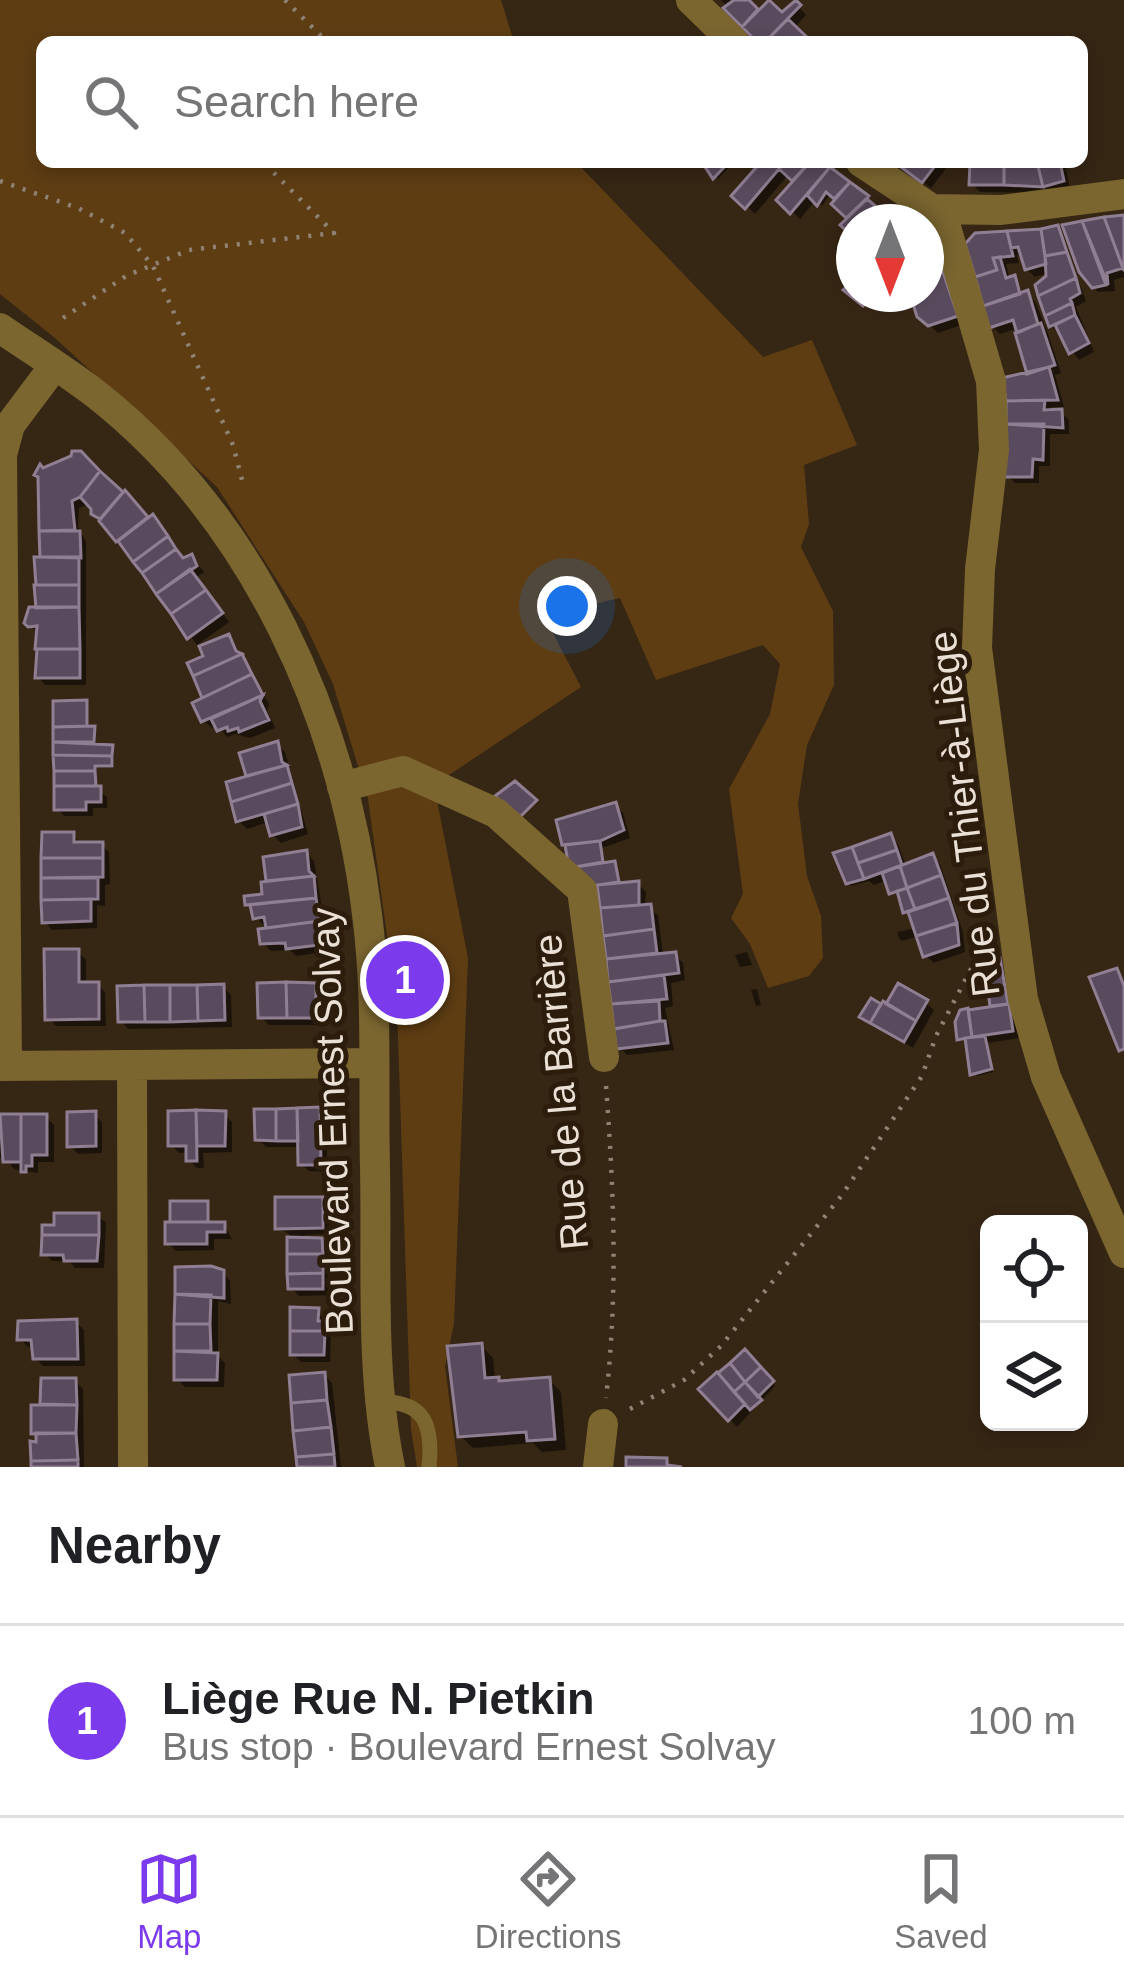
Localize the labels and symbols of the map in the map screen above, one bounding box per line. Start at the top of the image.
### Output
north arrow [836,204,944,312]
your location [537,576,597,636]
street label: Rue du Thier-à-Liège [920,629,1008,999]
street label: Boulevard Ernest Solvay [303,906,361,1335]
street label: Rue de la Barrière [526,932,596,1252]
pin: 1 [366,935,444,1025]

